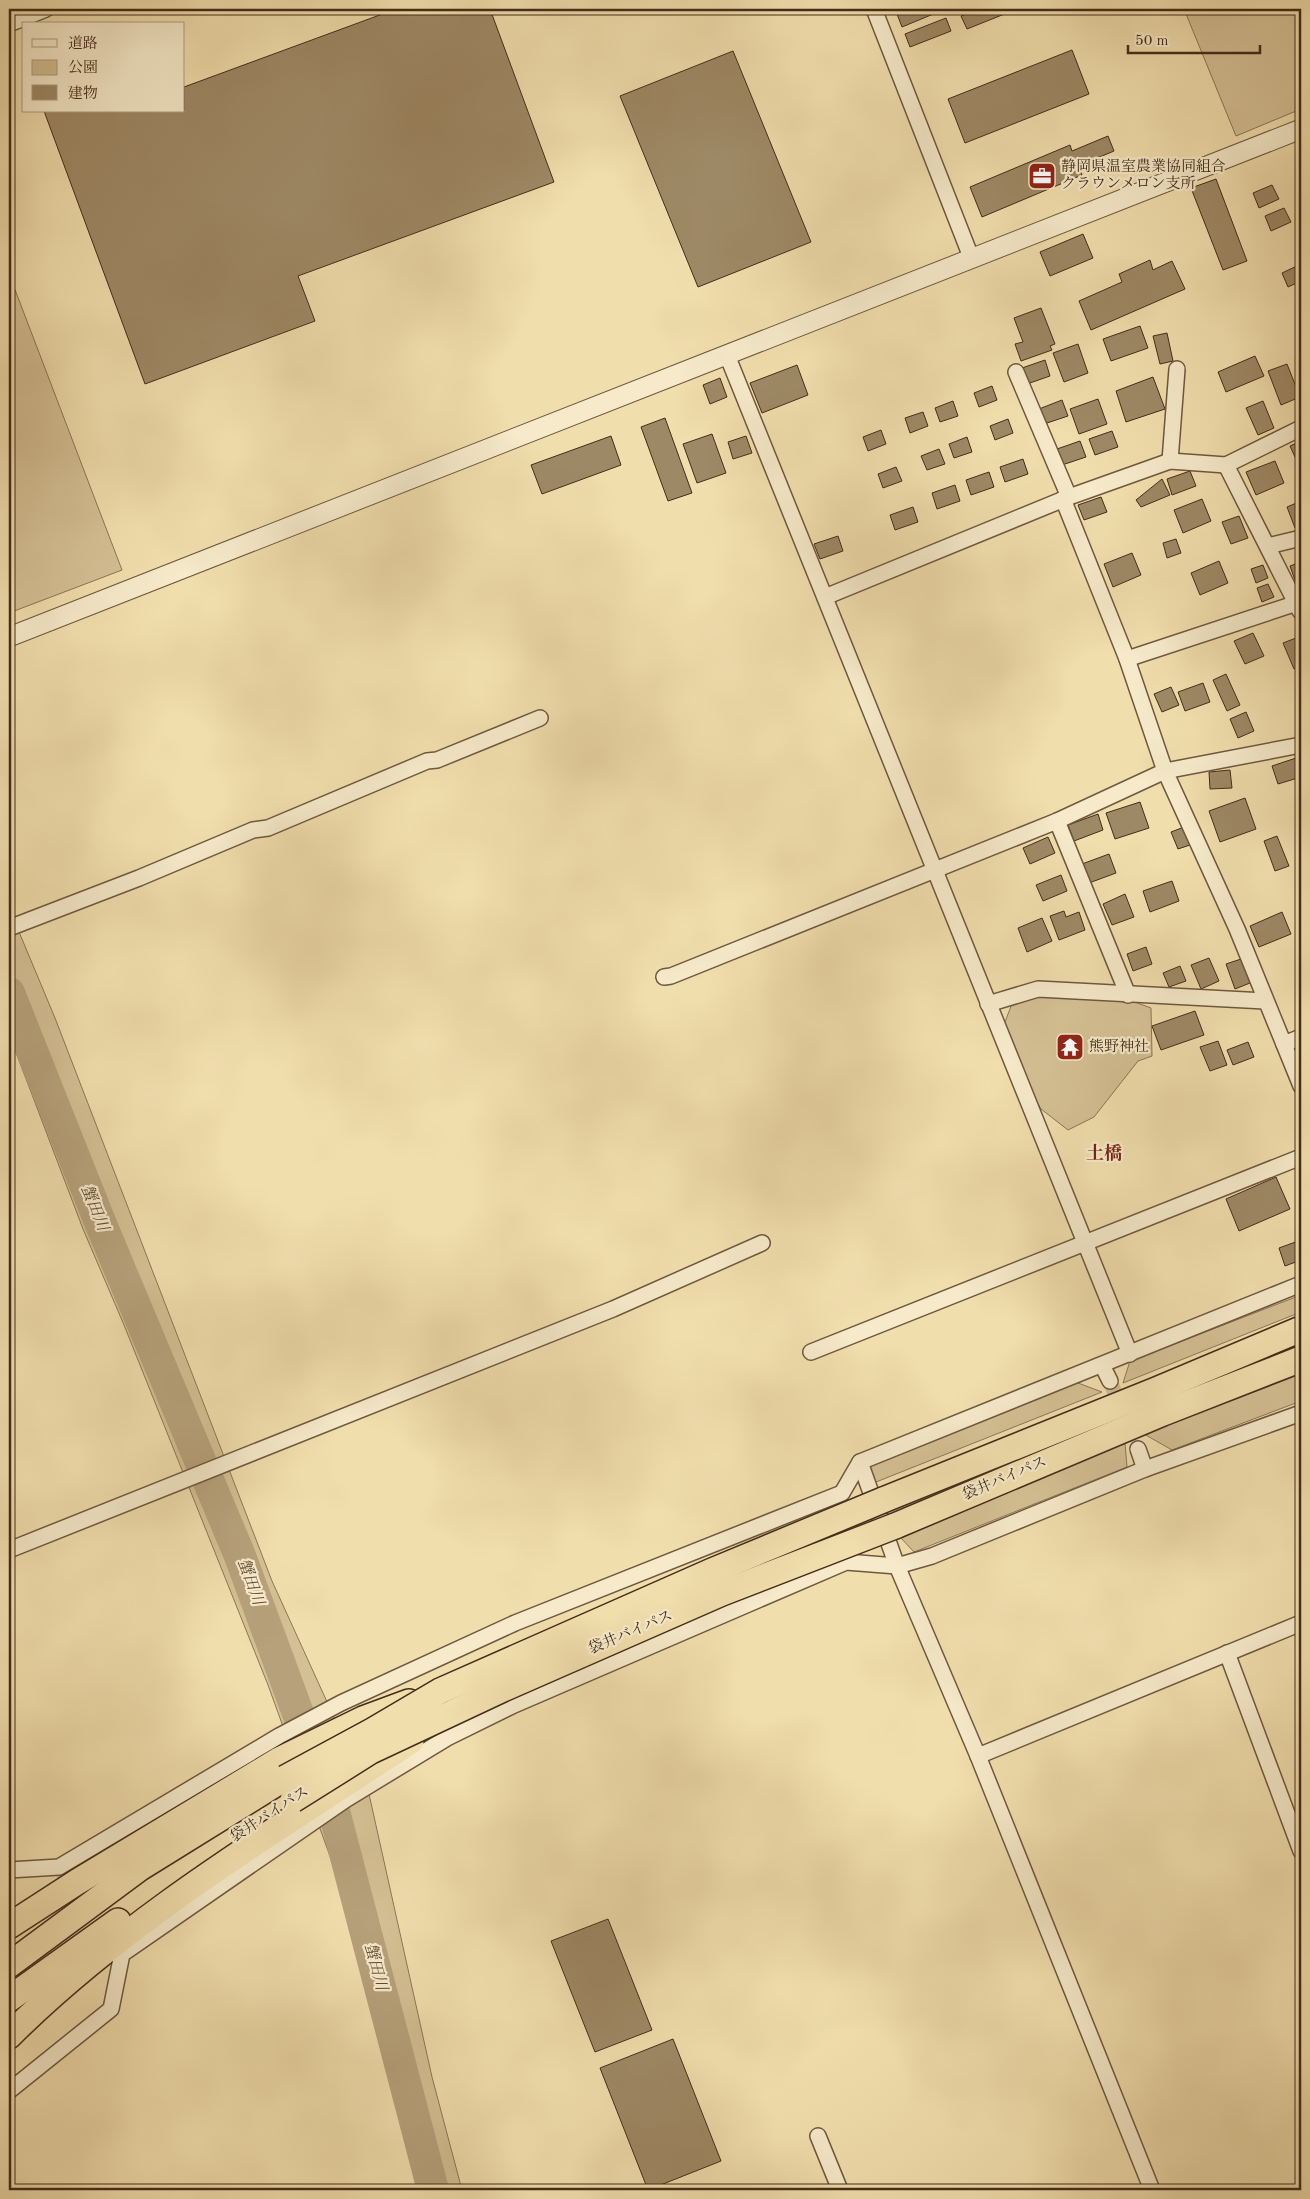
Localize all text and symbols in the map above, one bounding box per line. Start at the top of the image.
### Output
legend [22,22,185,112]
scale bar [1128,22,1260,54]
text: 50 m [1135,34,1169,49]
text: 道路 [68,35,98,52]
text: 公園 [68,59,98,76]
text: 建物 [68,85,98,102]
place label: 静岡県温室農業協同組合 クラウンメロン支所 [1061,158,1226,192]
office icon: 静岡県温室農業協同組合 クラウンメロン支所 [1027,161,1057,191]
temple icon: 熊野神社 [1055,1032,1085,1062]
place label: 熊野神社 [1089,1038,1149,1055]
district label: 土橋 [1086,1143,1122,1163]
water label: 蟹田川 [78,1182,113,1235]
street label: 袋井バイパス [960,1452,1049,1503]
water label: 蟹田川 [234,1556,268,1609]
street label: 袋井バイパス [586,1606,675,1657]
street label: 袋井バイパス [227,1782,312,1846]
water label: 蟹田川 [361,1941,391,1994]

